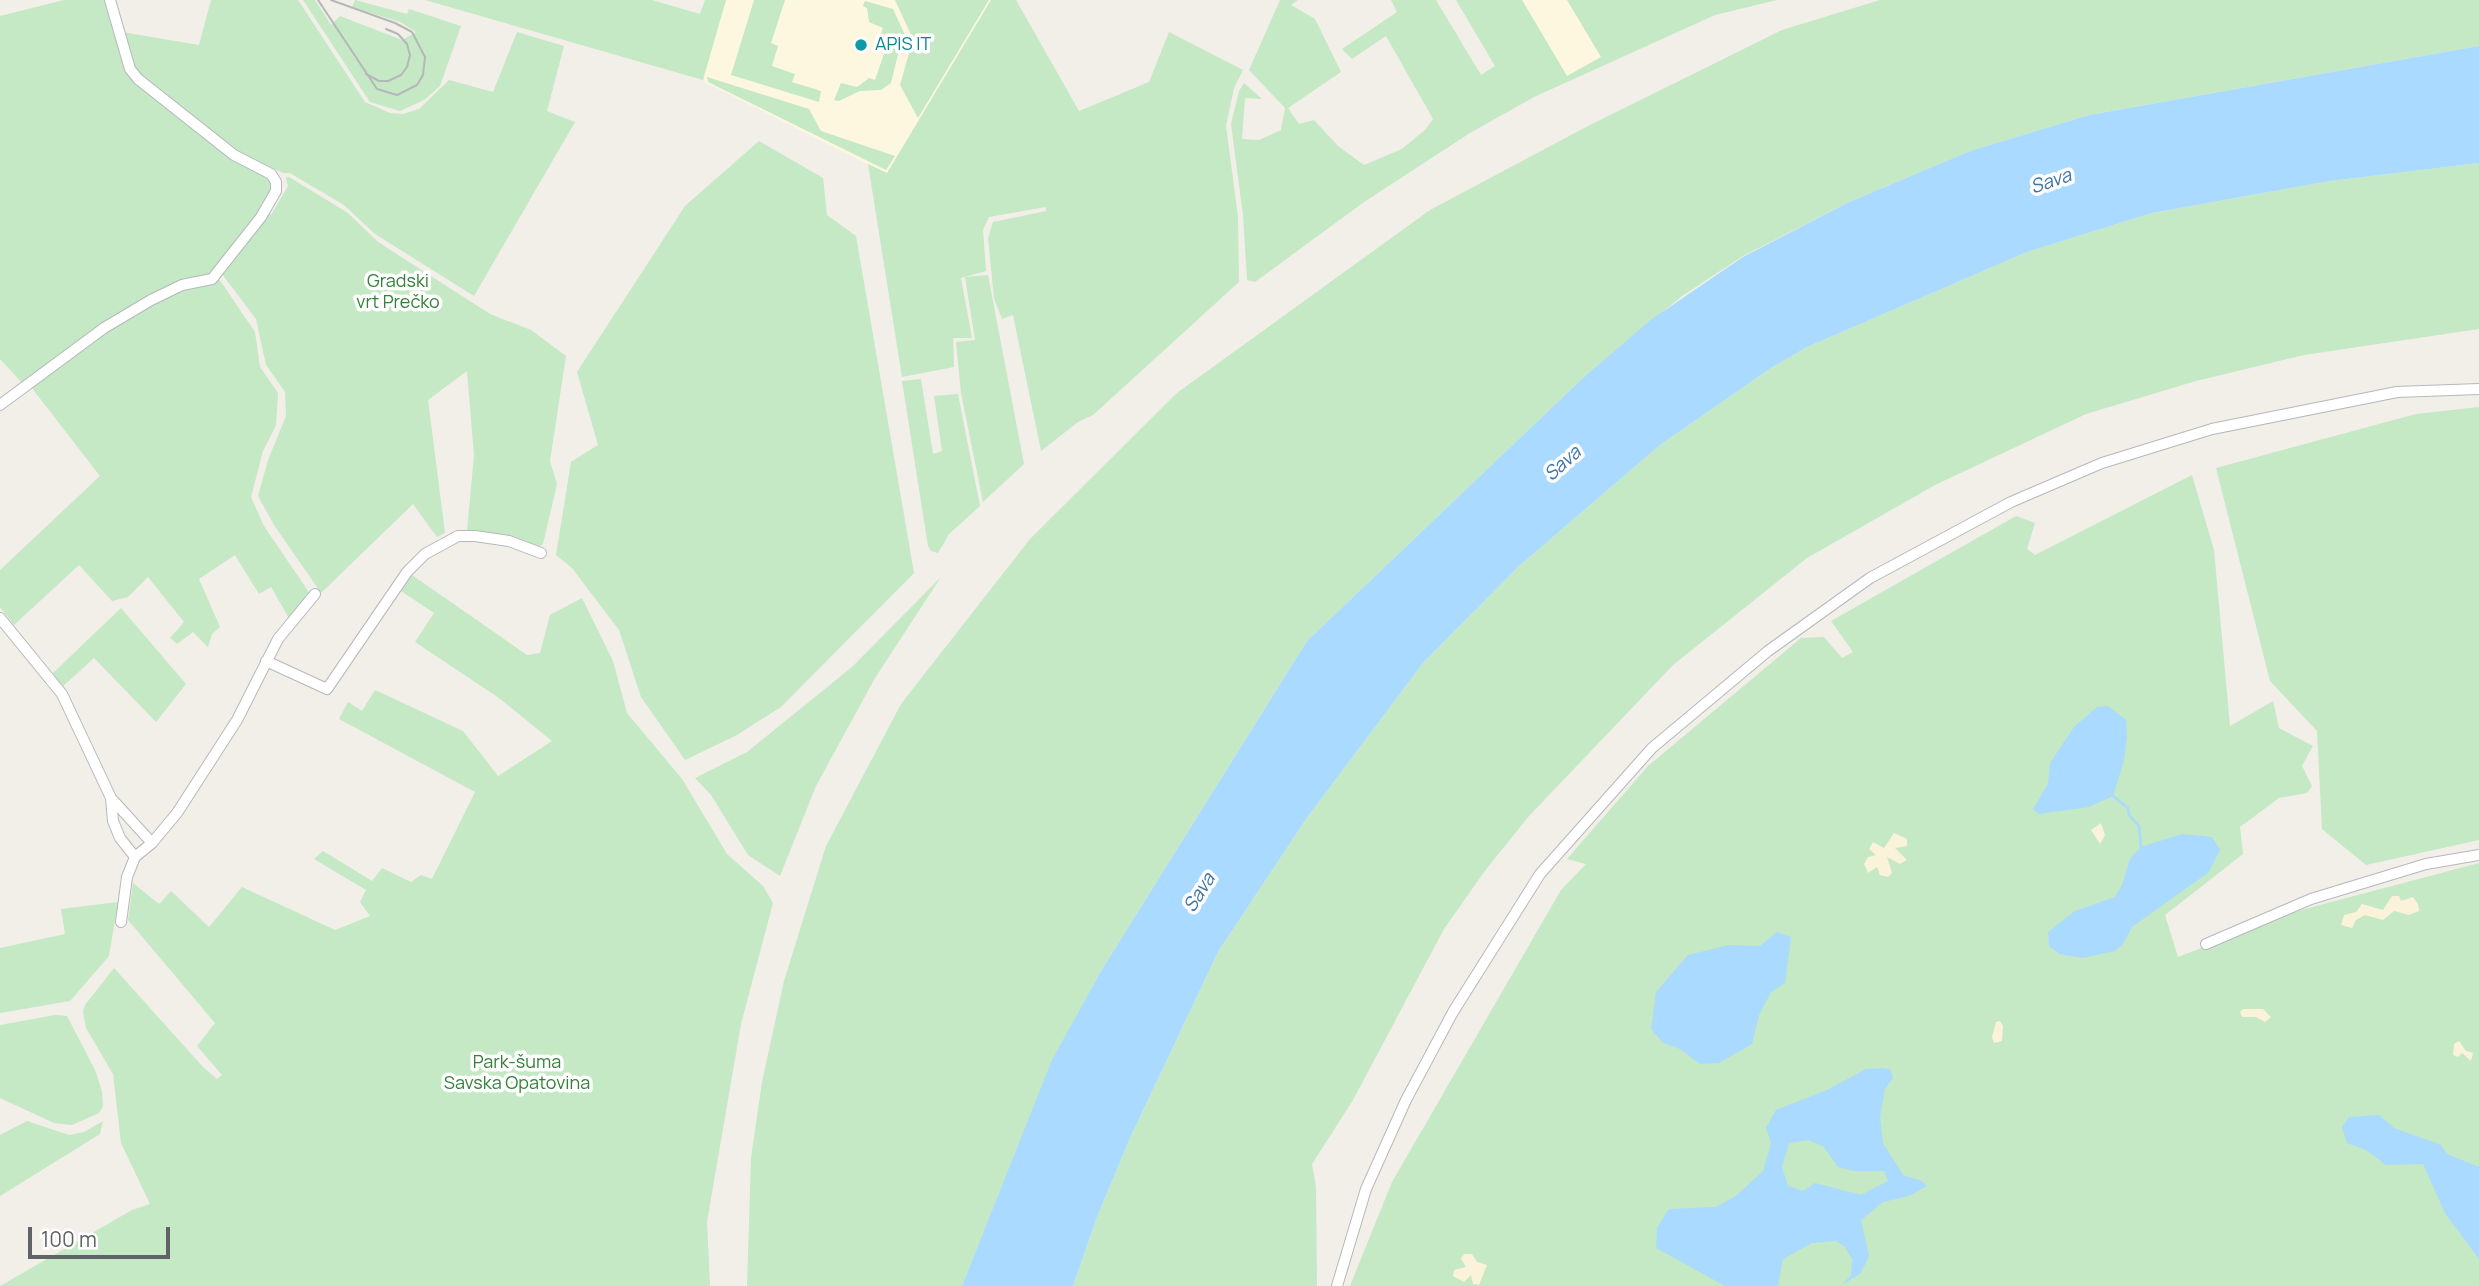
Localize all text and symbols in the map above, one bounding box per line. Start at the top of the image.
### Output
place label: APIS IT [875,34,931,56]
marker: APIS IT [853,37,869,53]
water label: Sava [2028,164,2074,200]
park label: Gradski vrt Prečko [356,271,440,314]
water label: Sava [1540,442,1586,486]
water label: Sava [1179,869,1221,917]
park label: Park-šuma Savska Opatovina [444,1052,590,1094]
scale bar [32,1212,173,1256]
text: 100 m [41,1225,97,1253]

